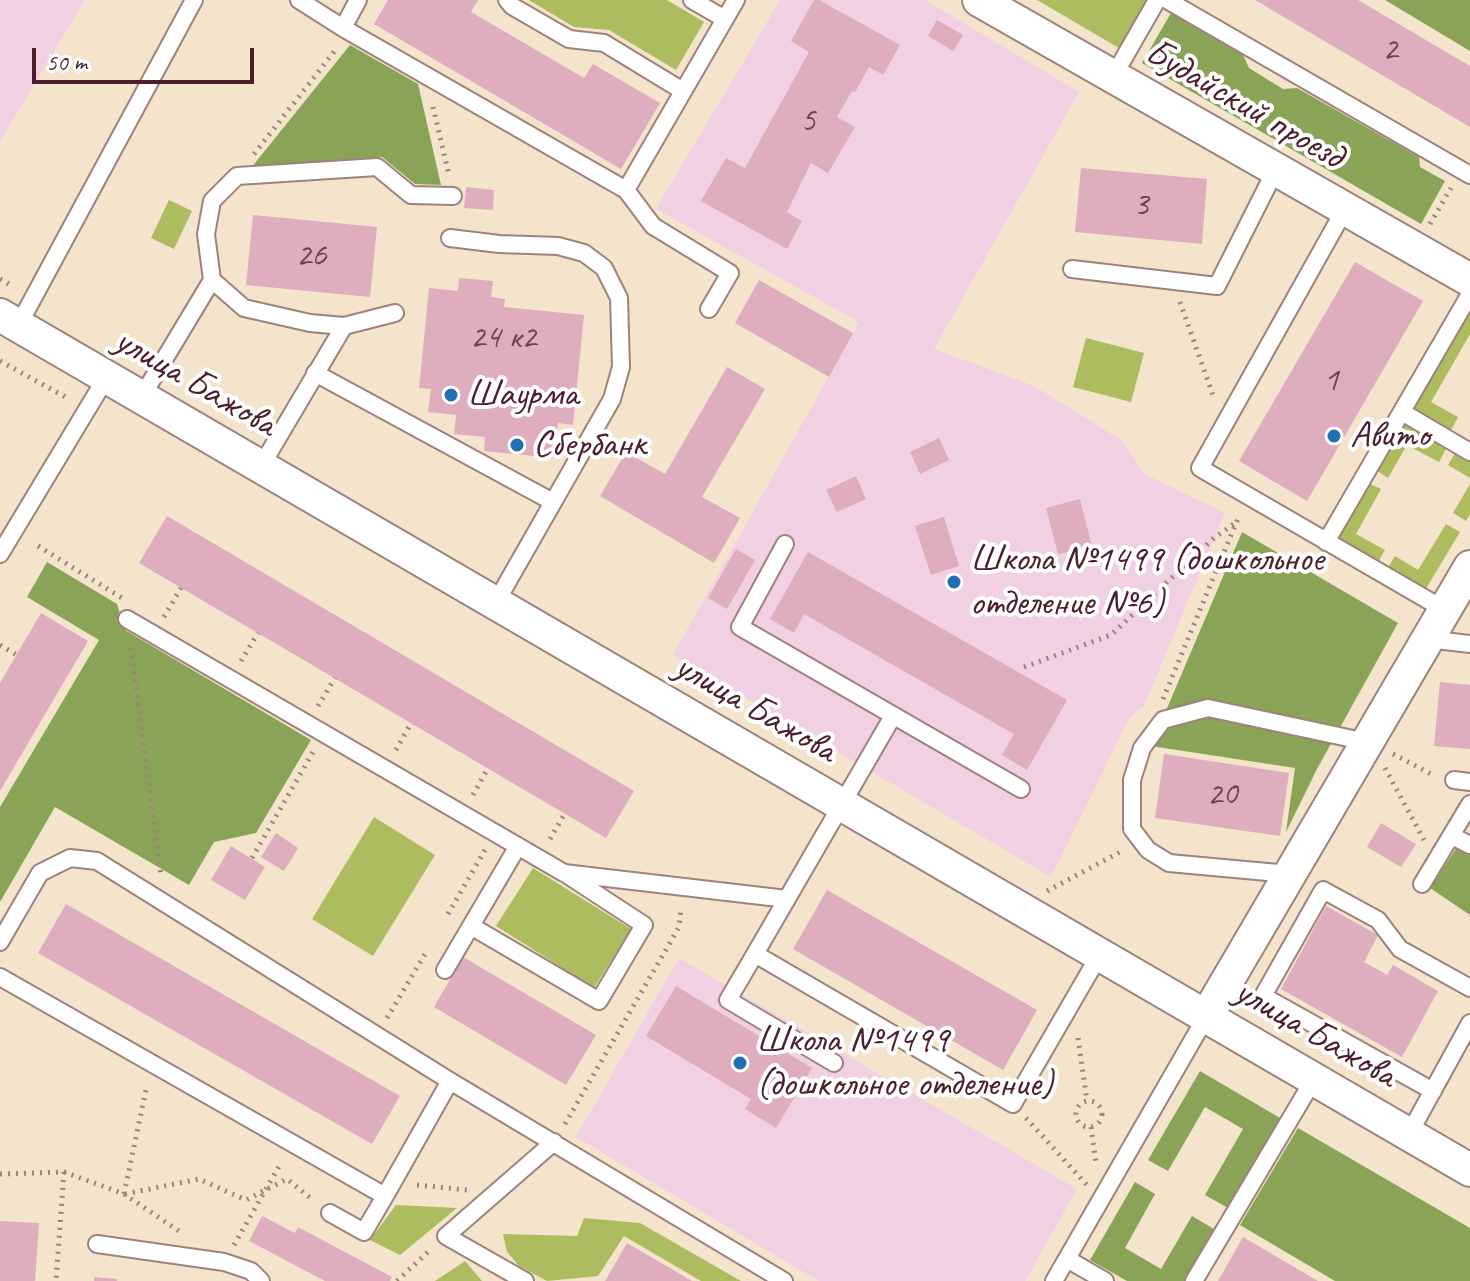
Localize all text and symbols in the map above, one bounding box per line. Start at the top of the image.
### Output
street label: Будайский проезд [1137,30,1351,180]
house number: 2 [1382,30,1398,70]
scale bar [36,32,258,82]
text: 50 m [46,47,87,77]
house number: 5 [800,102,816,142]
house number: 3 [1133,186,1149,226]
house number: 26 [296,236,326,276]
street label: улица Бажова [106,318,284,448]
house number: 24 к2 [470,318,536,358]
house number: 1 [1323,361,1339,401]
place label: Шаурма [467,372,578,418]
marker: Шаурма [442,386,460,404]
place label: Авито [1350,413,1430,459]
place label: Сбербанк [533,422,646,468]
marker: Авито [1325,427,1343,445]
marker: Сбербанк [508,436,526,454]
place label: Школа №1499 (дошкольное отделение №6) [970,537,1323,626]
marker: Школа №1499 (дошкольное отделение №6) [945,573,963,591]
street label: улица Бажова [666,644,844,774]
house number: 20 [1207,775,1237,815]
street label: улица Бажова [1226,969,1404,1099]
place label: Школа №1499 (дошкольное отделение) [756,1018,1053,1108]
marker: Школа №1499 (дошкольное отделение) [731,1054,749,1072]

